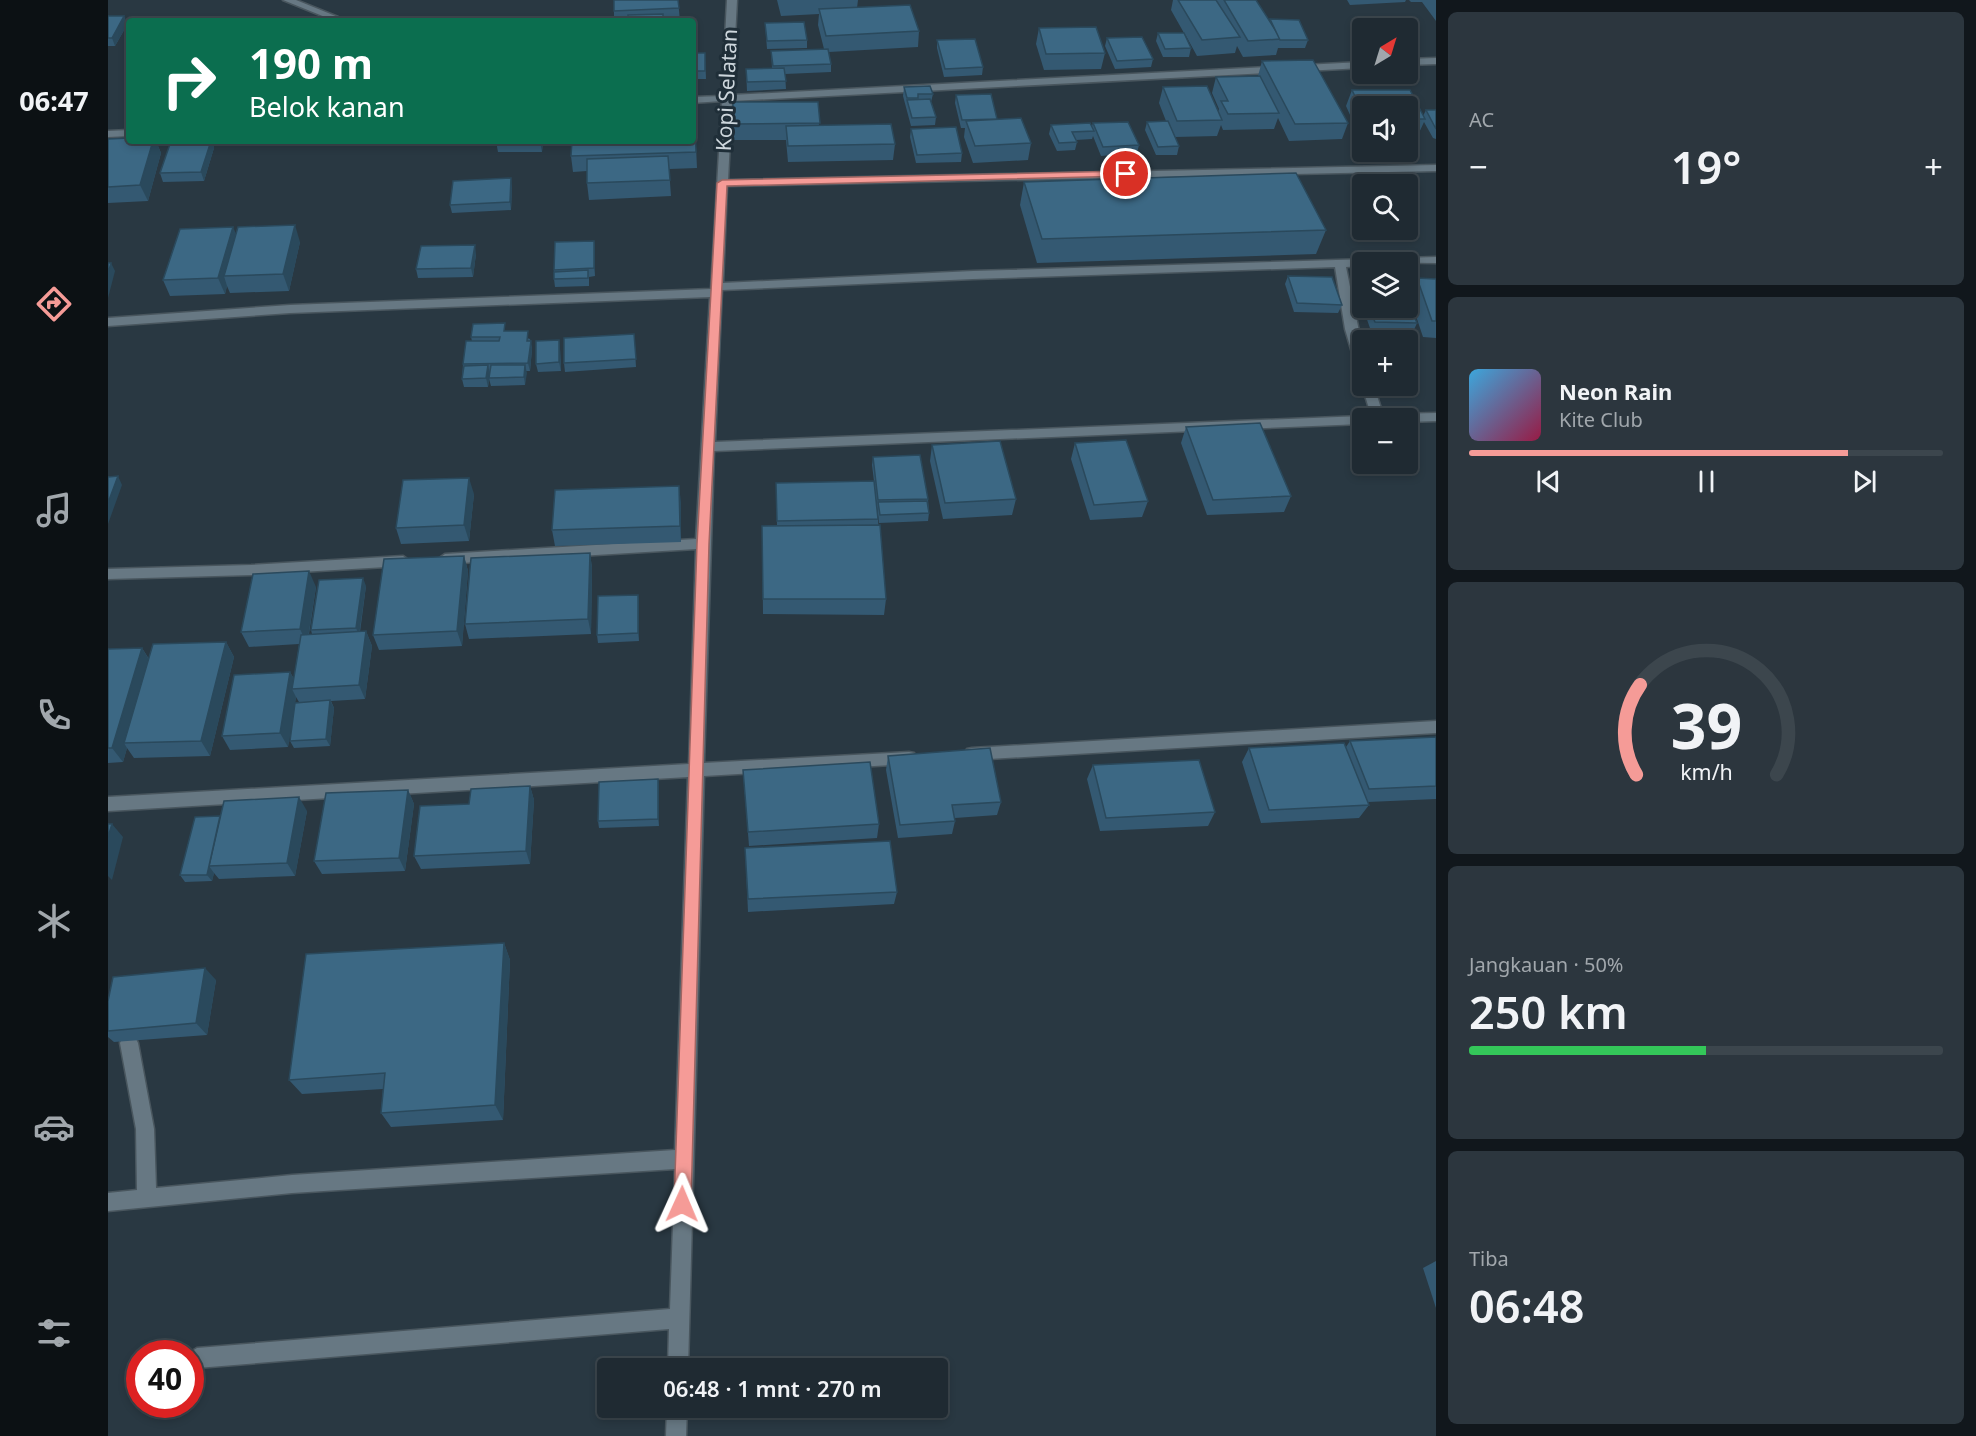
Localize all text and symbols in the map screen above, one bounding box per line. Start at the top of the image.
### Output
north arrow [1352,18,1418,84]
map controls [1352,18,1418,474]
street label: Kopi Selatan [709,28,743,152]
text: 190 m [249,34,373,91]
icon: right [150,42,228,120]
text: 06:47 [19,82,89,119]
text: Belok kanan [249,88,405,125]
button: sound [1352,96,1418,162]
text: AC [1469,106,1494,133]
text: 19° [1671,136,1741,197]
text: − [1469,144,1488,189]
text: + [1924,144,1943,189]
pin [1100,148,1151,199]
icon: arrive [1109,157,1142,190]
button: search [1352,174,1418,240]
button: layers [1352,252,1418,318]
icon: directions [33,283,75,325]
button: + [1352,330,1418,396]
text: Neon Rain [1559,376,1672,406]
text: Kite Club [1559,406,1643,433]
button: − [1352,408,1418,474]
icon: previous [1532,465,1565,498]
icon: pause [1690,465,1723,498]
icon: next [1848,465,1881,498]
icon: music [33,489,75,531]
text: 39 [1670,682,1742,767]
icon: phone [33,694,75,736]
text: km/h [1680,757,1732,786]
icon: climate [33,900,75,942]
text: Jangkauan · 50% [1469,951,1623,978]
text: 250 km [1469,981,1628,1042]
icon: car [33,1106,75,1148]
position arrow [650,1172,714,1236]
text: Tiba [1469,1245,1509,1272]
text: 06:48 [1469,1275,1584,1336]
icon: filters [33,1312,75,1354]
speed limit sign: 40 [126,1340,204,1418]
text: 06:48 · 1 mnt · 270 m [663,1373,882,1403]

